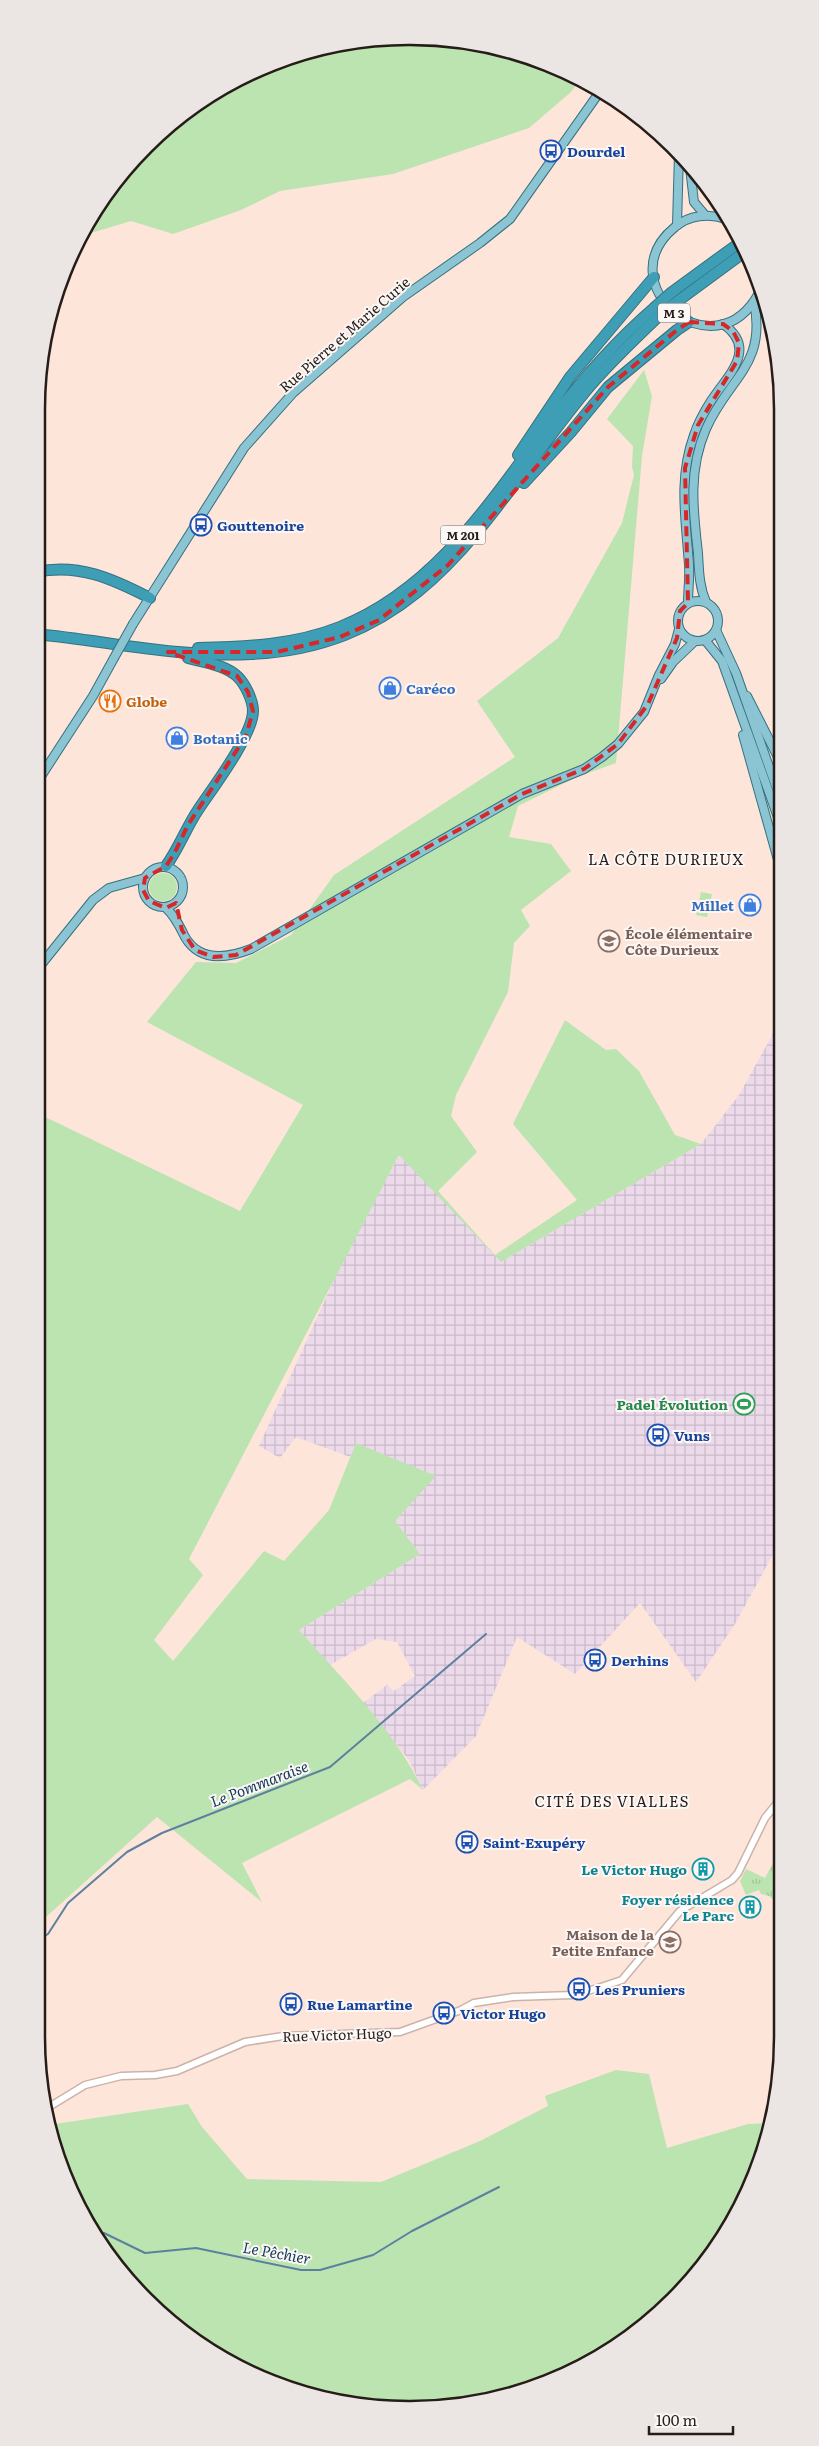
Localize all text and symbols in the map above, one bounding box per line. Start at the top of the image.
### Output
bus stop icon: Dourdel [539,139,563,163]
place label: Dourdel [567,141,625,161]
street label: Rue Pierre et Marie Curie [274,272,414,396]
road number: M 3 [658,304,690,322]
bus stop icon: Gouttenoire [189,513,213,537]
place label: Gouttenoire [217,515,304,535]
road number: M 201 [440,526,486,544]
shop icon: Caréco [378,676,402,700]
place label: Caréco [406,678,456,698]
restaurant icon: Globe [98,689,122,713]
place label: Globe [126,691,167,711]
shop icon: Botanic [165,726,189,750]
place label: Botanic [193,728,248,748]
district label: LA CÔTE DURIEUX [588,847,744,870]
shop icon: Millet [738,893,762,917]
place label: Millet [691,895,735,915]
place label: École élémentaire Côte Durieux [625,923,753,959]
school or university icon: École élémentaire Côte Durieux [597,929,621,953]
sports icon: Padel Évolution [732,1392,756,1416]
place label: Padel Évolution [616,1394,728,1414]
bus stop icon: Vuns [646,1423,670,1447]
place label: Vuns [674,1425,710,1445]
bus stop icon: Derhins [583,1648,607,1672]
place label: Derhins [611,1650,668,1670]
water label: Le Pommaraise [207,1754,311,1812]
district label: CITÉ DES VIALLES [534,1789,690,1812]
bus stop icon: Saint-Exupéry [455,1830,479,1854]
place label: Saint-Exupéry [483,1832,586,1852]
building icon: Le Victor Hugo [691,1857,715,1881]
place label: Le Victor Hugo [581,1859,687,1879]
place label: Foyer résidence Le Parc [622,1889,734,1925]
building icon: Foyer résidence Le Parc [738,1895,762,1919]
place label: Maison de la Petite Enfance [552,1924,655,1960]
school or university icon: Maison de la Petite Enfance [658,1930,682,1954]
bus stop icon: Les Pruniers [567,1977,591,2001]
place label: Les Pruniers [595,1979,685,1999]
bus stop icon: Rue Lamartine [279,1992,303,2016]
place label: Rue Lamartine [307,1994,412,2014]
bus stop icon: Victor Hugo [432,2001,456,2025]
place label: Victor Hugo [460,2003,546,2023]
street label: Rue Victor Hugo [282,2022,392,2046]
water label: Le Pêchier [241,2235,313,2269]
scale bar [649,2404,733,2436]
text: 100 m [656,2408,697,2431]

